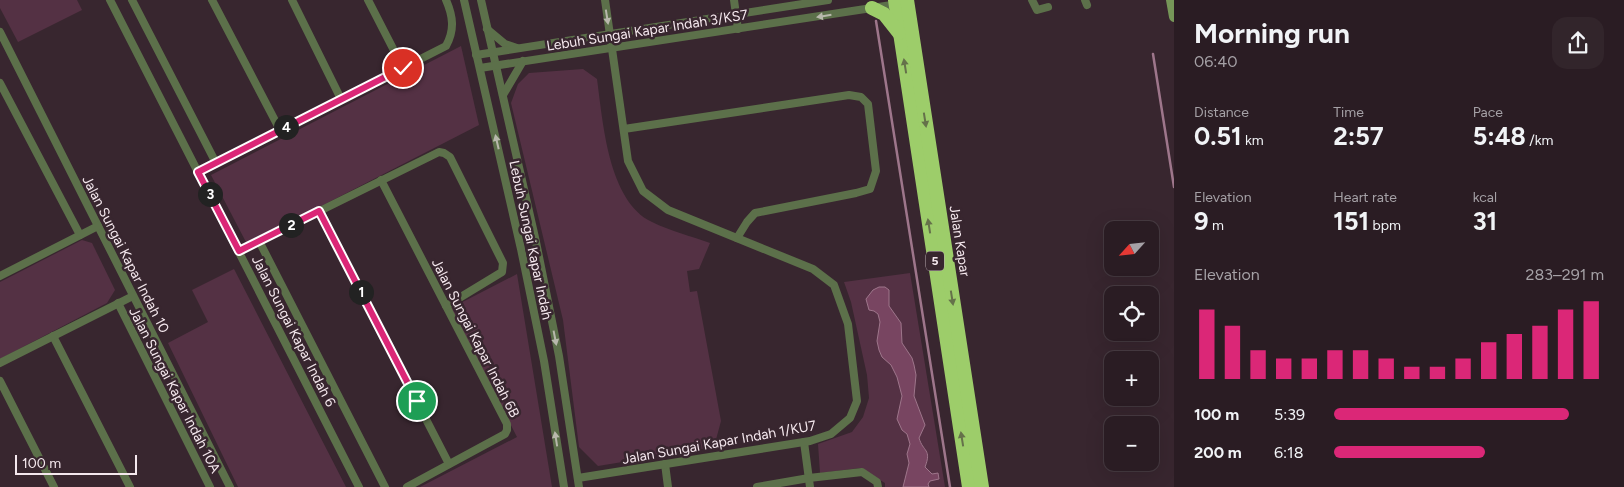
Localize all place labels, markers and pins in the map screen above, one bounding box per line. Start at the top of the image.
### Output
pin [382,47,424,89]
pin: 4 [274,114,298,140]
pin: 3 [198,182,222,206]
pin: 2 [278,212,304,238]
pin: 1 [348,280,374,304]
pin [396,380,438,422]

